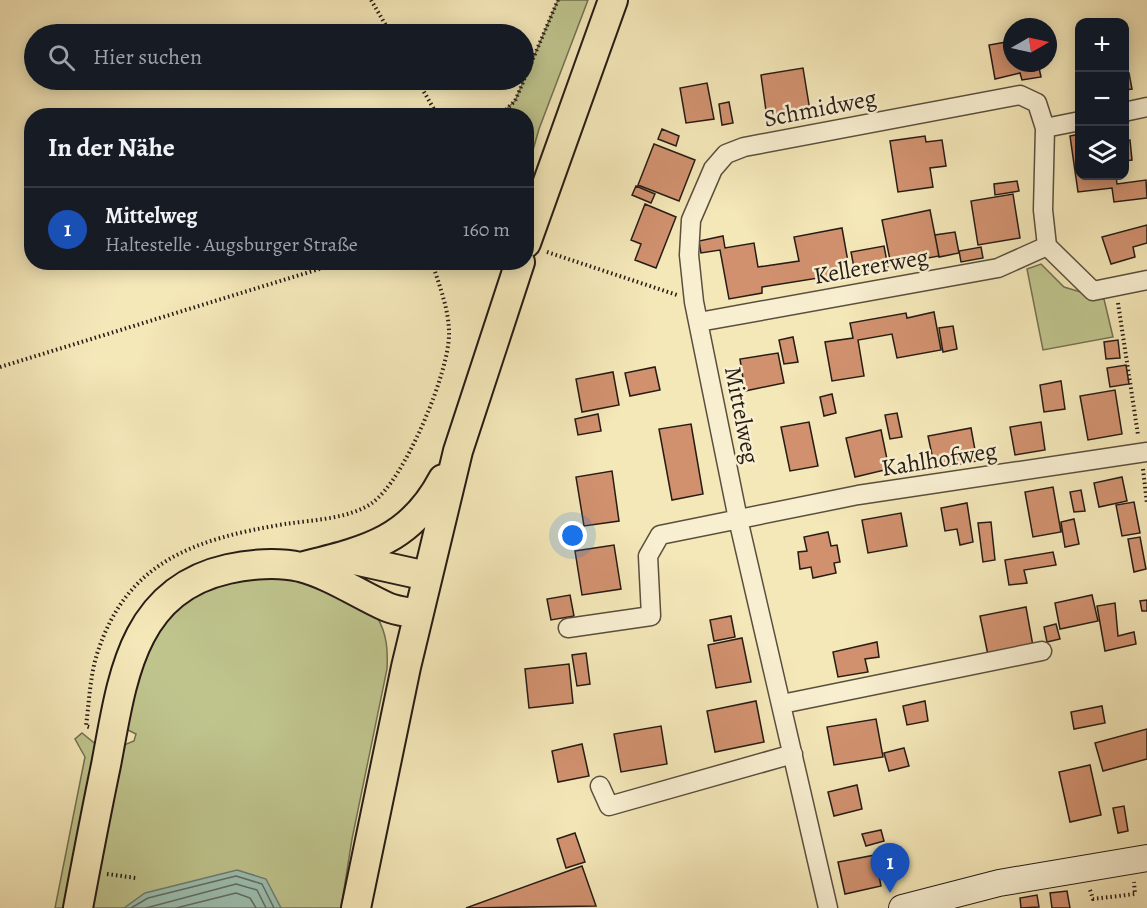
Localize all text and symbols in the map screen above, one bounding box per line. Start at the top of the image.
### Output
north arrow [1003,18,1057,72]
map controls [1075,18,1129,180]
button: + [1075,18,1129,72]
search box [24,24,534,90]
icon: search [45,41,78,74]
text: Hier suchen [93,42,202,72]
button: − [1075,72,1129,126]
street label: Schmidweg [761,81,879,135]
button: layers [1075,126,1129,180]
text: In der Nähe [48,130,175,165]
text: Mittelweg [105,201,197,231]
text: 1 [64,216,71,243]
text: 160 m [463,216,510,243]
text: Haltestelle · Augsburger Straße [105,231,358,258]
street label: Kellererweg [811,240,931,292]
street label: Mittelweg [717,364,767,466]
street label: Kahlhofweg [879,434,999,484]
your location [558,521,587,550]
pin: 1 [870,844,910,893]

